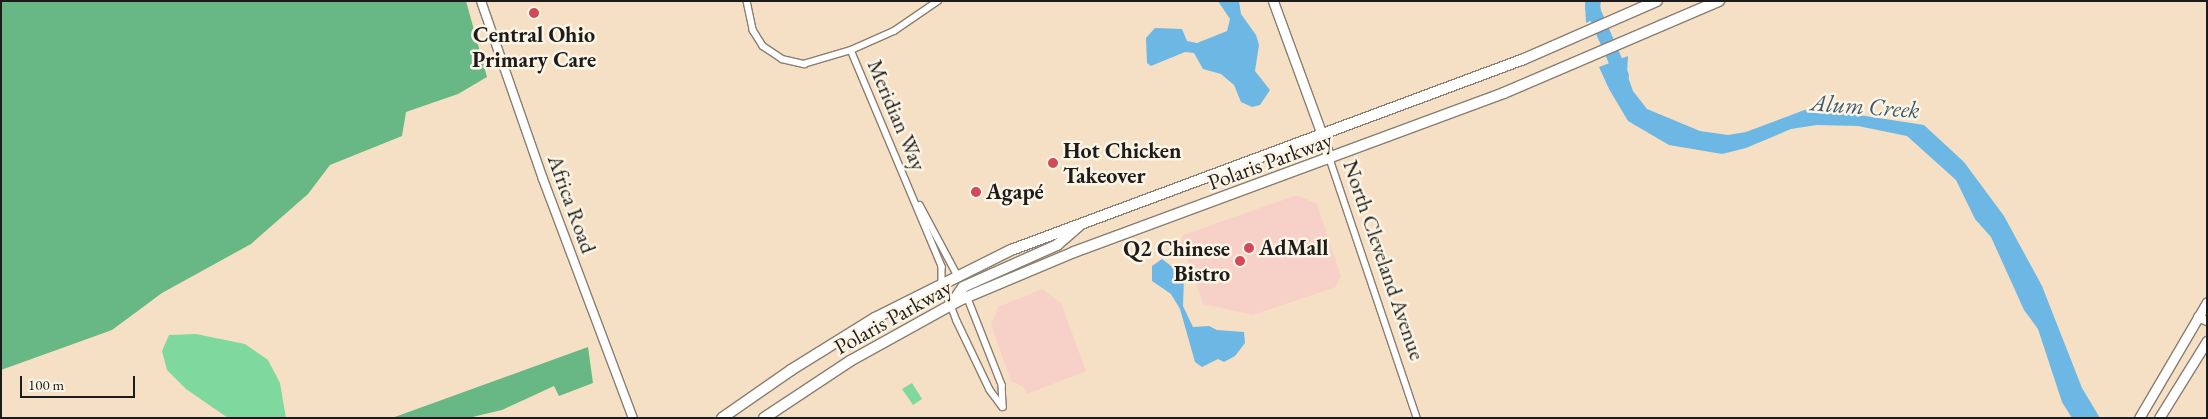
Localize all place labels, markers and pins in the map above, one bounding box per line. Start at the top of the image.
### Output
marker: Central Ohio Primary Care [528,7,540,19]
place label: Central Ohio Primary Care [472,21,596,72]
place label: Hot Chicken Takeover [1063,137,1181,188]
marker: Hot Chicken Takeover [1047,157,1059,169]
place label: Agapé [986,179,1044,205]
marker: Agapé [970,186,982,198]
place label: Q2 Chinese Bistro [1123,235,1230,286]
place label: AdMall [1259,235,1329,261]
marker: AdMall [1243,242,1255,254]
marker: Q2 Chinese Bistro [1234,255,1246,267]

